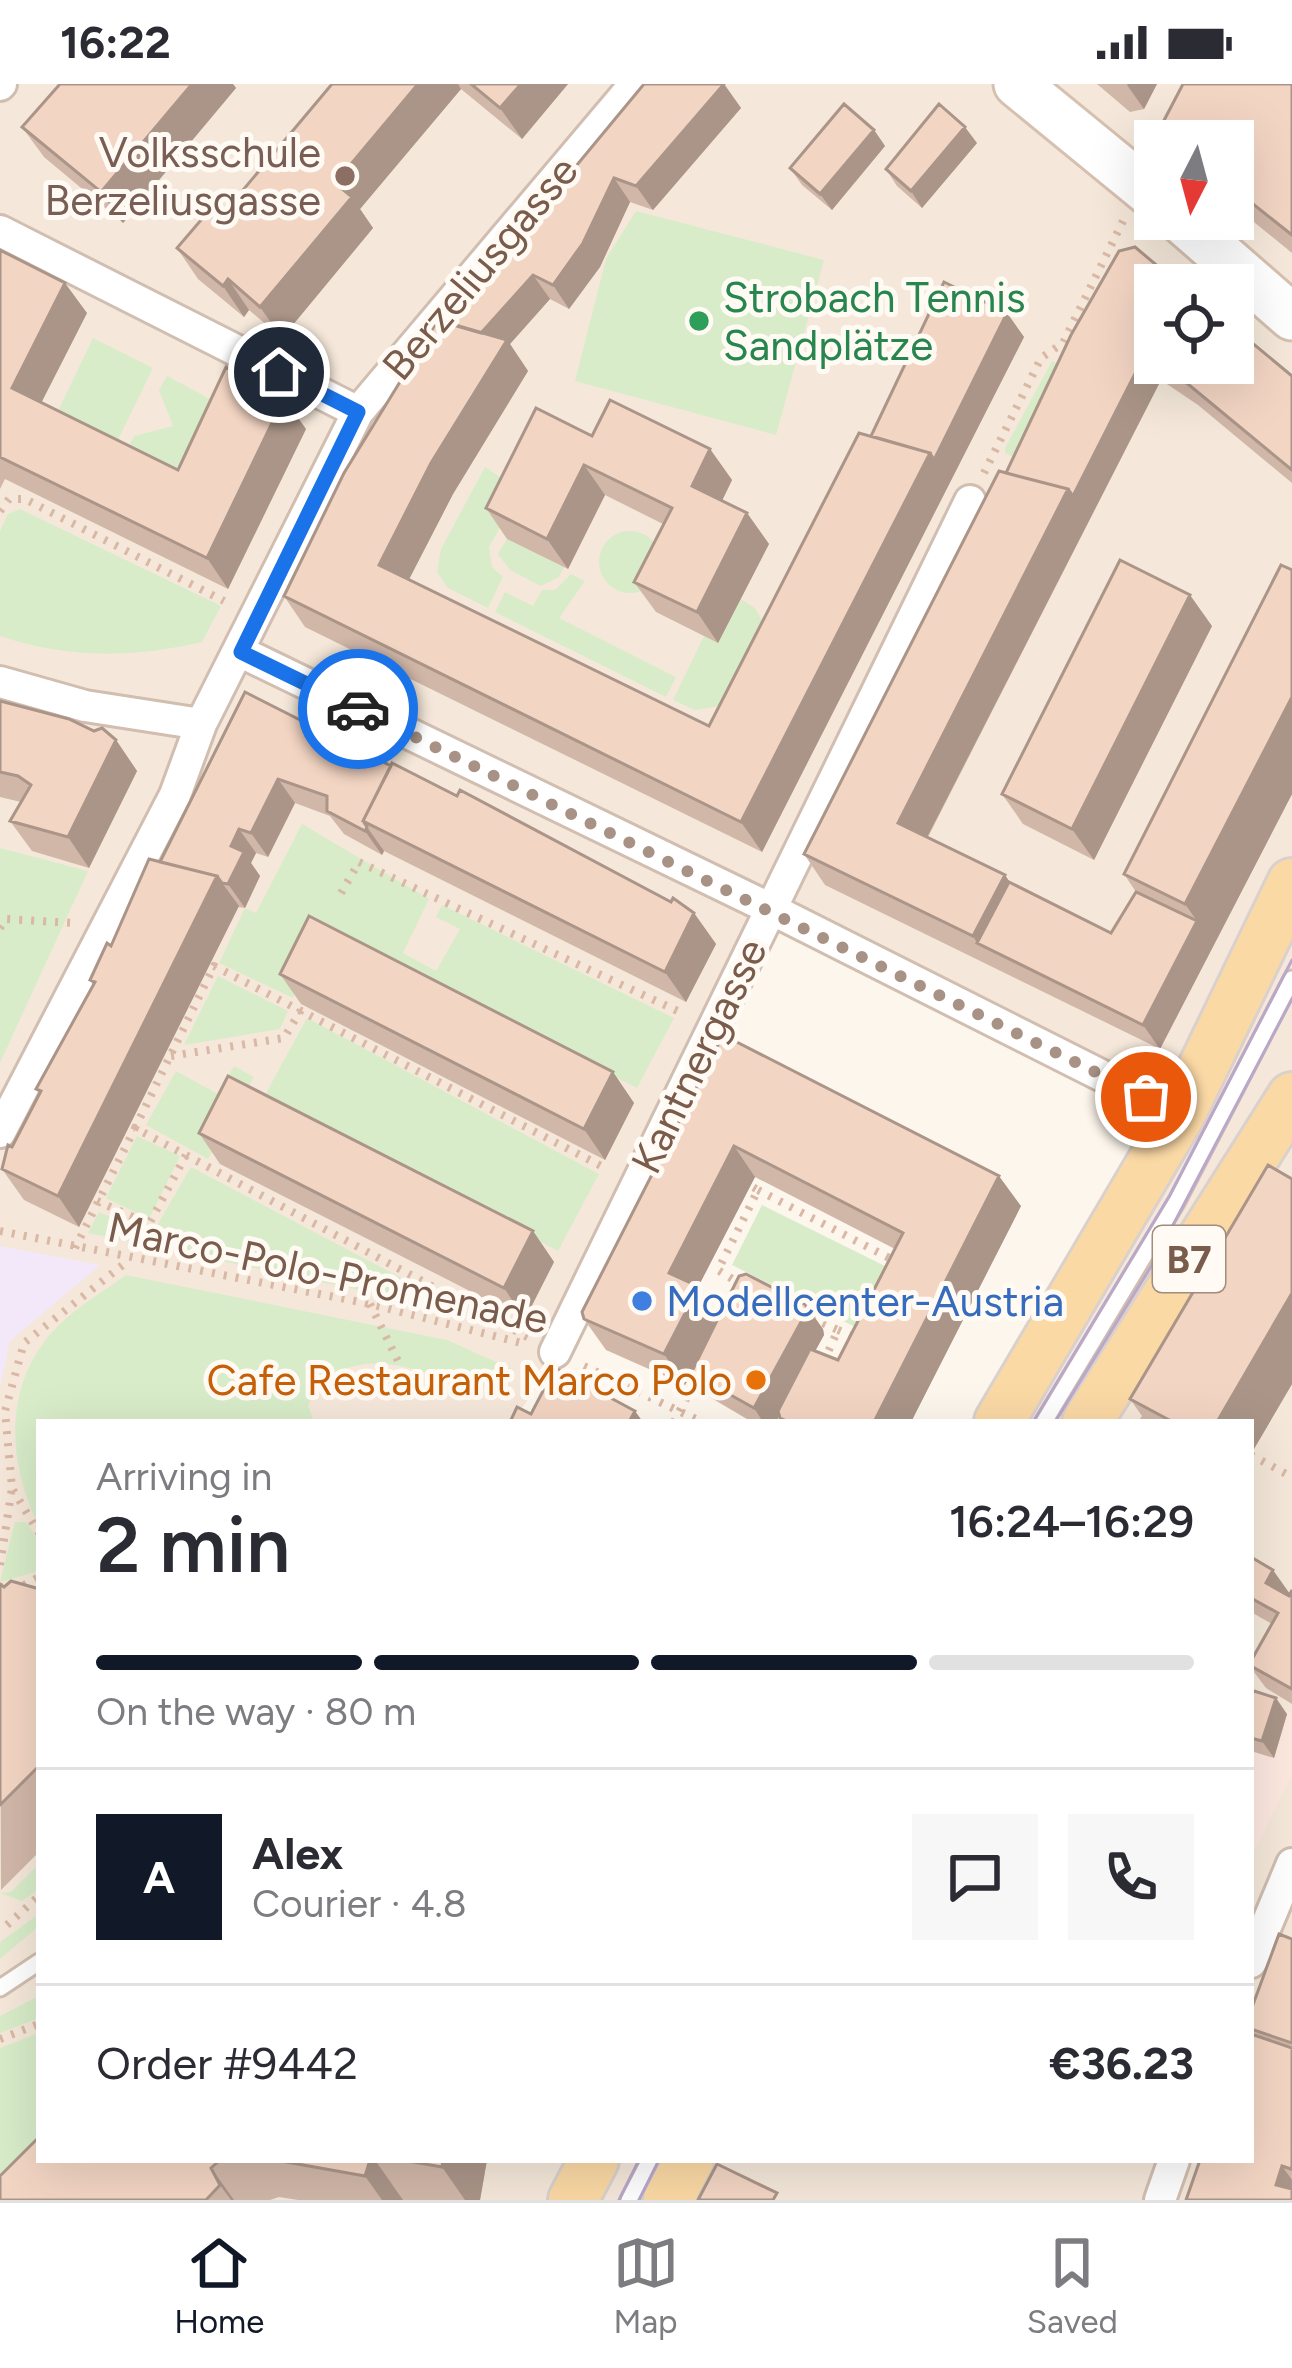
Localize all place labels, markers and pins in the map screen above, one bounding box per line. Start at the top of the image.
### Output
place label: Volksschule Berzeliusgasse [45,127,321,226]
marker: Volksschule Berzeliusgasse [332,163,358,189]
place label: Strobach Tennis Sandplätze [723,272,1026,371]
marker: Strobach Tennis Sandplätze [686,308,712,334]
pin [228,321,330,423]
pin [1095,1046,1197,1148]
place label: Modellcenter-Austria [666,1276,1064,1327]
marker: Modellcenter-Austria [629,1288,655,1314]
place label: Cafe Restaurant Marco Polo [206,1355,732,1406]
marker: Cafe Restaurant Marco Polo [743,1367,769,1393]

